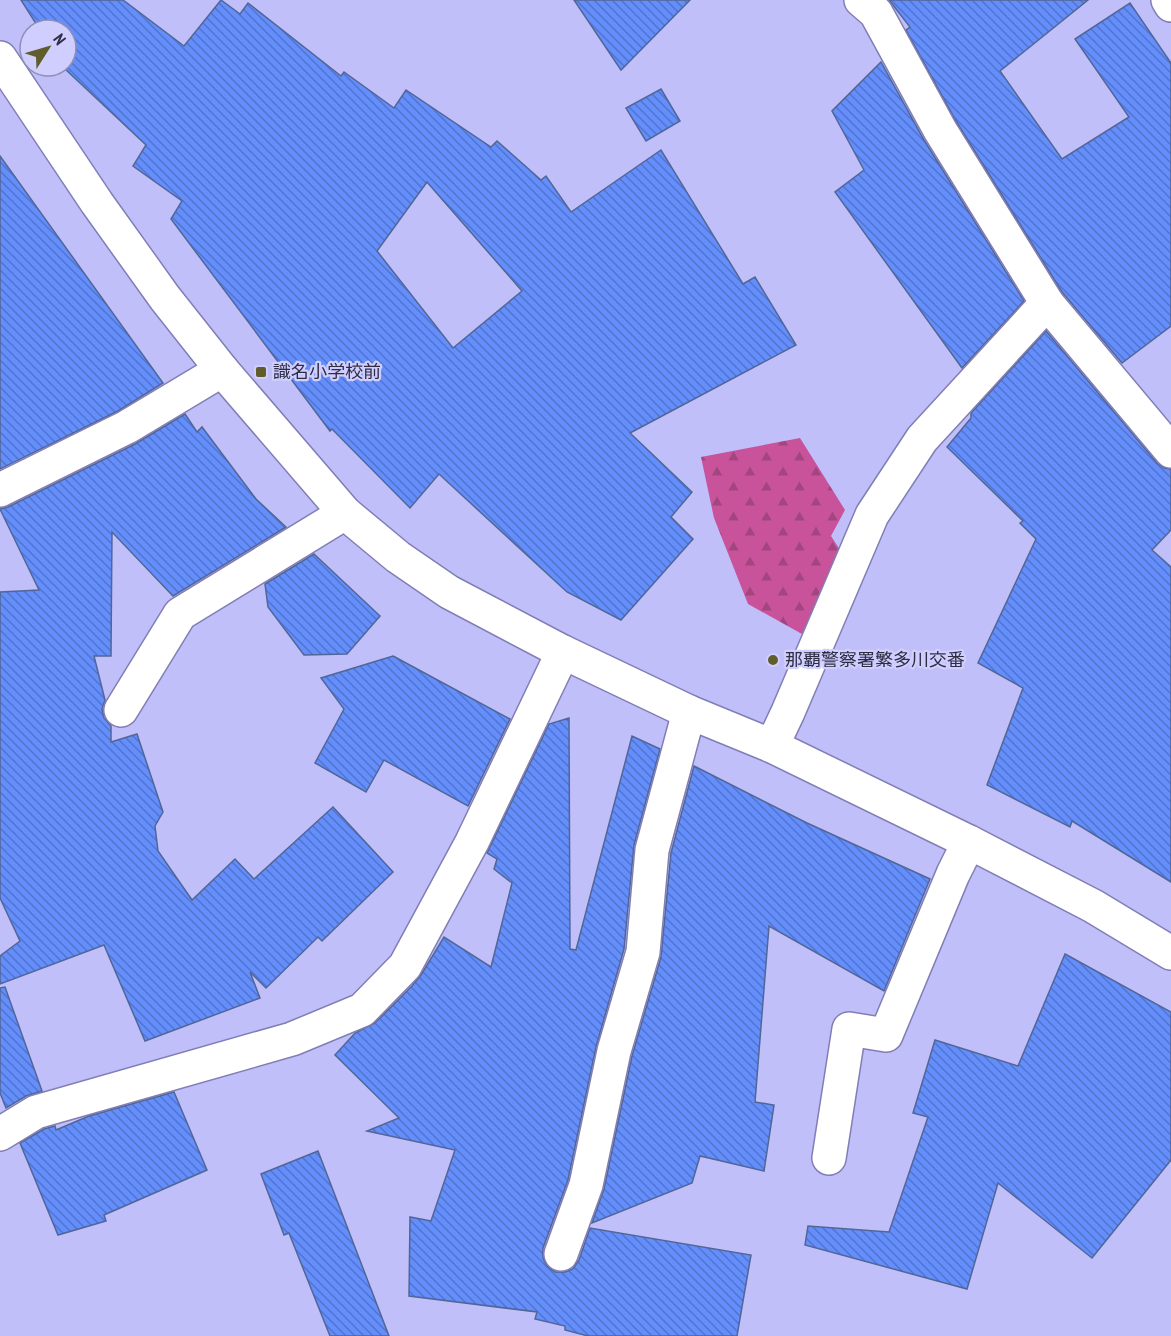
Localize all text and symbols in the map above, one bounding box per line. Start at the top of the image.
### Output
north arrow [18,18,78,78]
text: N [49,30,71,48]
place label: 識名小学校前 [273,360,381,383]
marker: 識名小学校前 [254,365,268,379]
place label: 那覇警察署繁多川交番 [785,648,965,671]
marker: 那覇警察署繁多川交番 [766,653,780,667]

